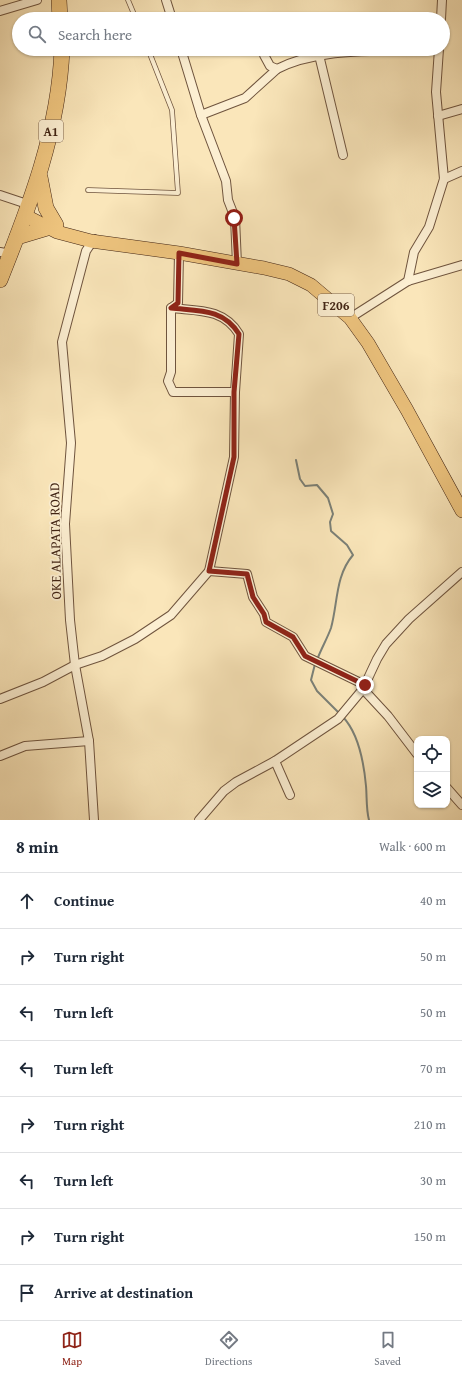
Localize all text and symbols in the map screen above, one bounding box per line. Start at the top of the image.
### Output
search box [12,12,450,56]
icon: search [26,23,48,45]
text: Search here [58,24,132,45]
road number: A1 [39,120,63,142]
route start [225,209,243,227]
road number: F206 [318,294,354,316]
street label: OKE ALAPATA ROAD [44,482,66,600]
route end [356,676,374,694]
map controls [414,736,450,808]
button: locate [414,736,450,772]
button: layers [414,772,450,808]
text: 8 min [16,834,58,859]
text: Walk · 600 m [379,837,446,856]
icon: ahead [16,890,38,912]
text: Continue [54,890,115,911]
text: 40 m [420,891,446,910]
icon: right [16,946,38,968]
text: Turn right [54,946,125,967]
text: 50 m [420,947,446,966]
icon: left [16,1002,38,1024]
text: Turn left [54,1002,113,1023]
text: 50 m [420,1003,446,1022]
icon: left [16,1058,38,1080]
text: Turn left [54,1058,113,1079]
text: 70 m [420,1059,446,1078]
icon: right [16,1114,38,1136]
text: Turn right [54,1114,125,1135]
text: 210 m [414,1115,446,1134]
icon: left [16,1170,38,1192]
text: Turn left [54,1170,113,1191]
text: 30 m [420,1171,446,1190]
icon: right [16,1226,38,1248]
text: Turn right [54,1226,125,1247]
text: 150 m [414,1227,446,1246]
icon: arrive [16,1282,38,1304]
text: Arrive at destination [54,1282,193,1303]
tab: Map [61,1329,83,1369]
tab: Directions [205,1329,252,1369]
tab: Saved [374,1329,401,1369]

